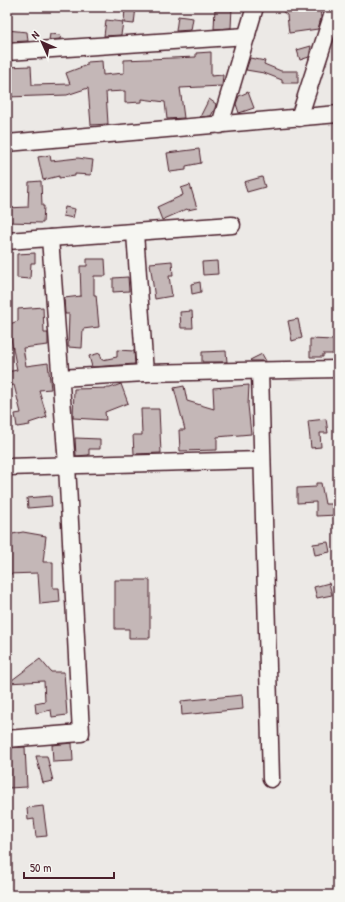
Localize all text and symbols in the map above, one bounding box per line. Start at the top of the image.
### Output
north arrow [22,22,62,62]
text: N [28,28,42,42]
scale bar [24,854,114,880]
text: 50 m [30,859,51,876]

